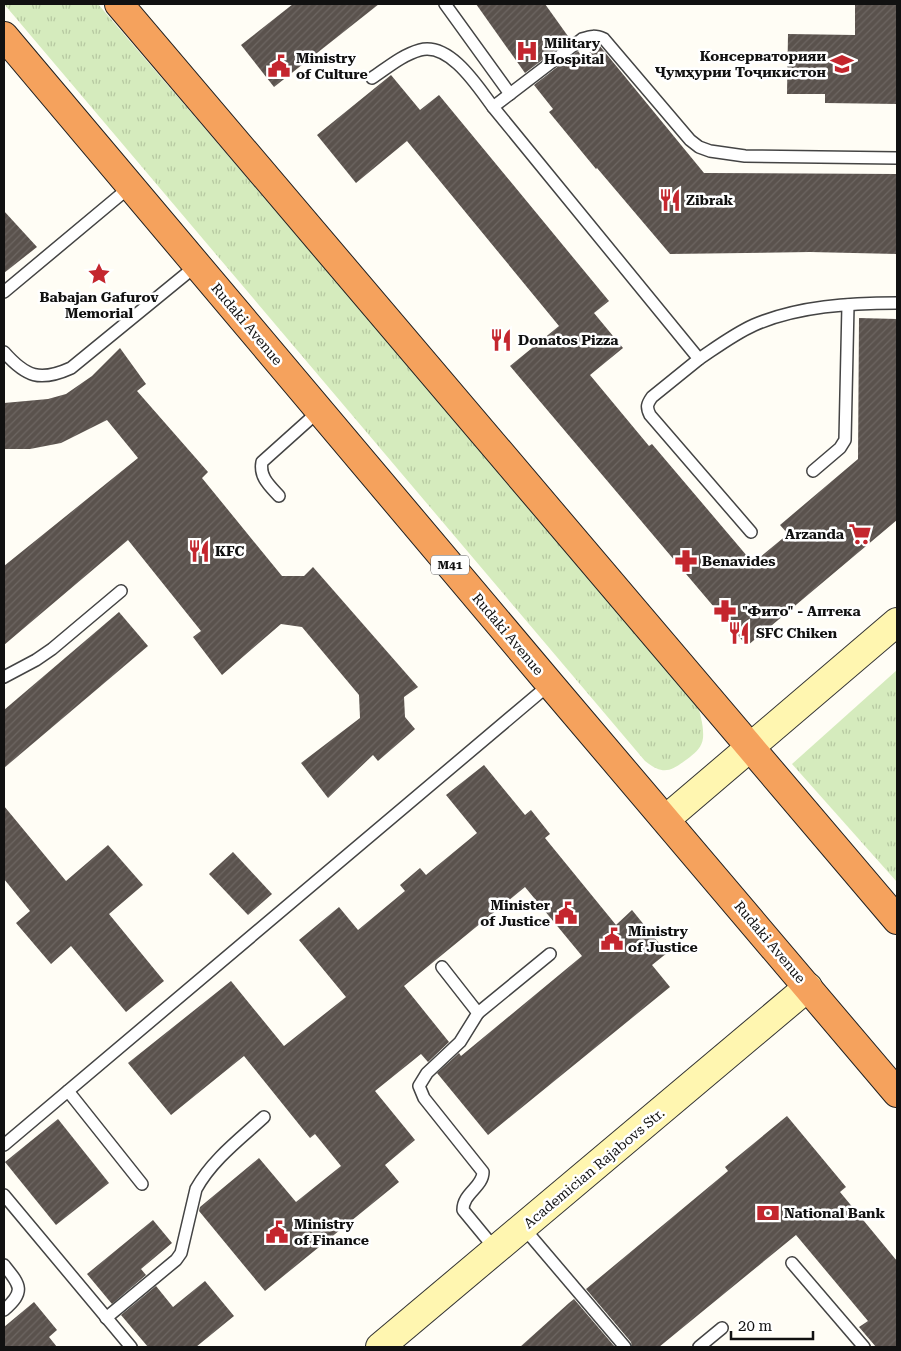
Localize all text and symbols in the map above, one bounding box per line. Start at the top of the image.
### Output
place label: Military Hospital [544,35,605,67]
hospital icon: Military Hospital [514,38,540,64]
place label: Консерваторияи Ҷумҳурии Тоҷикистон [655,48,827,80]
place label: Ministry of Culture [296,50,368,82]
school or university icon: Консерваторияи Ҷумҳурии Тоҷикистон [829,51,855,77]
public building icon: Ministry of Culture [266,53,292,79]
restaurant icon: Zibrak [657,187,683,213]
place label: Zibrak [686,192,733,208]
place icon: Babajan Gafurov Memorial [86,261,112,287]
street label: Rudaki Avenue [208,280,286,368]
place label: Babajan Gafurov Memorial [39,289,159,321]
restaurant icon: Donatos Pizza [488,327,514,353]
place label: Donatos Pizza [518,332,619,348]
supermarket icon: Arzanda [847,521,873,547]
place label: Arzanda [785,526,845,542]
restaurant icon: KFC [186,538,212,564]
place label: KFC [215,543,244,559]
pharmacy icon: Benavides [673,548,699,574]
place label: Benavides [702,553,775,569]
road number: M41 [431,556,469,574]
street label: Rudaki Avenue [469,590,547,678]
pharmacy icon: "Фито" - Аптека [712,598,738,624]
place label: "Фито" - Аптека [742,603,862,619]
restaurant icon: SFC Chiken [726,620,752,646]
place label: SFC Chiken [756,625,838,641]
place label: Minister of Justice [480,897,551,929]
street label: Rudaki Avenue [731,898,809,986]
public building icon: Minister of Justice [553,900,579,926]
place label: Ministry of Justice [628,923,698,955]
public building icon: Ministry of Justice [599,926,625,952]
street label: Academician Rajabovs Str. [521,1105,667,1231]
bank icon: National Bank [755,1200,781,1226]
place label: National Bank [784,1205,885,1221]
place label: Ministry of Finance [294,1216,369,1248]
public building icon: Ministry of Finance [264,1219,290,1245]
scale bar [731,1308,814,1340]
text: 20 m [738,1317,773,1335]

